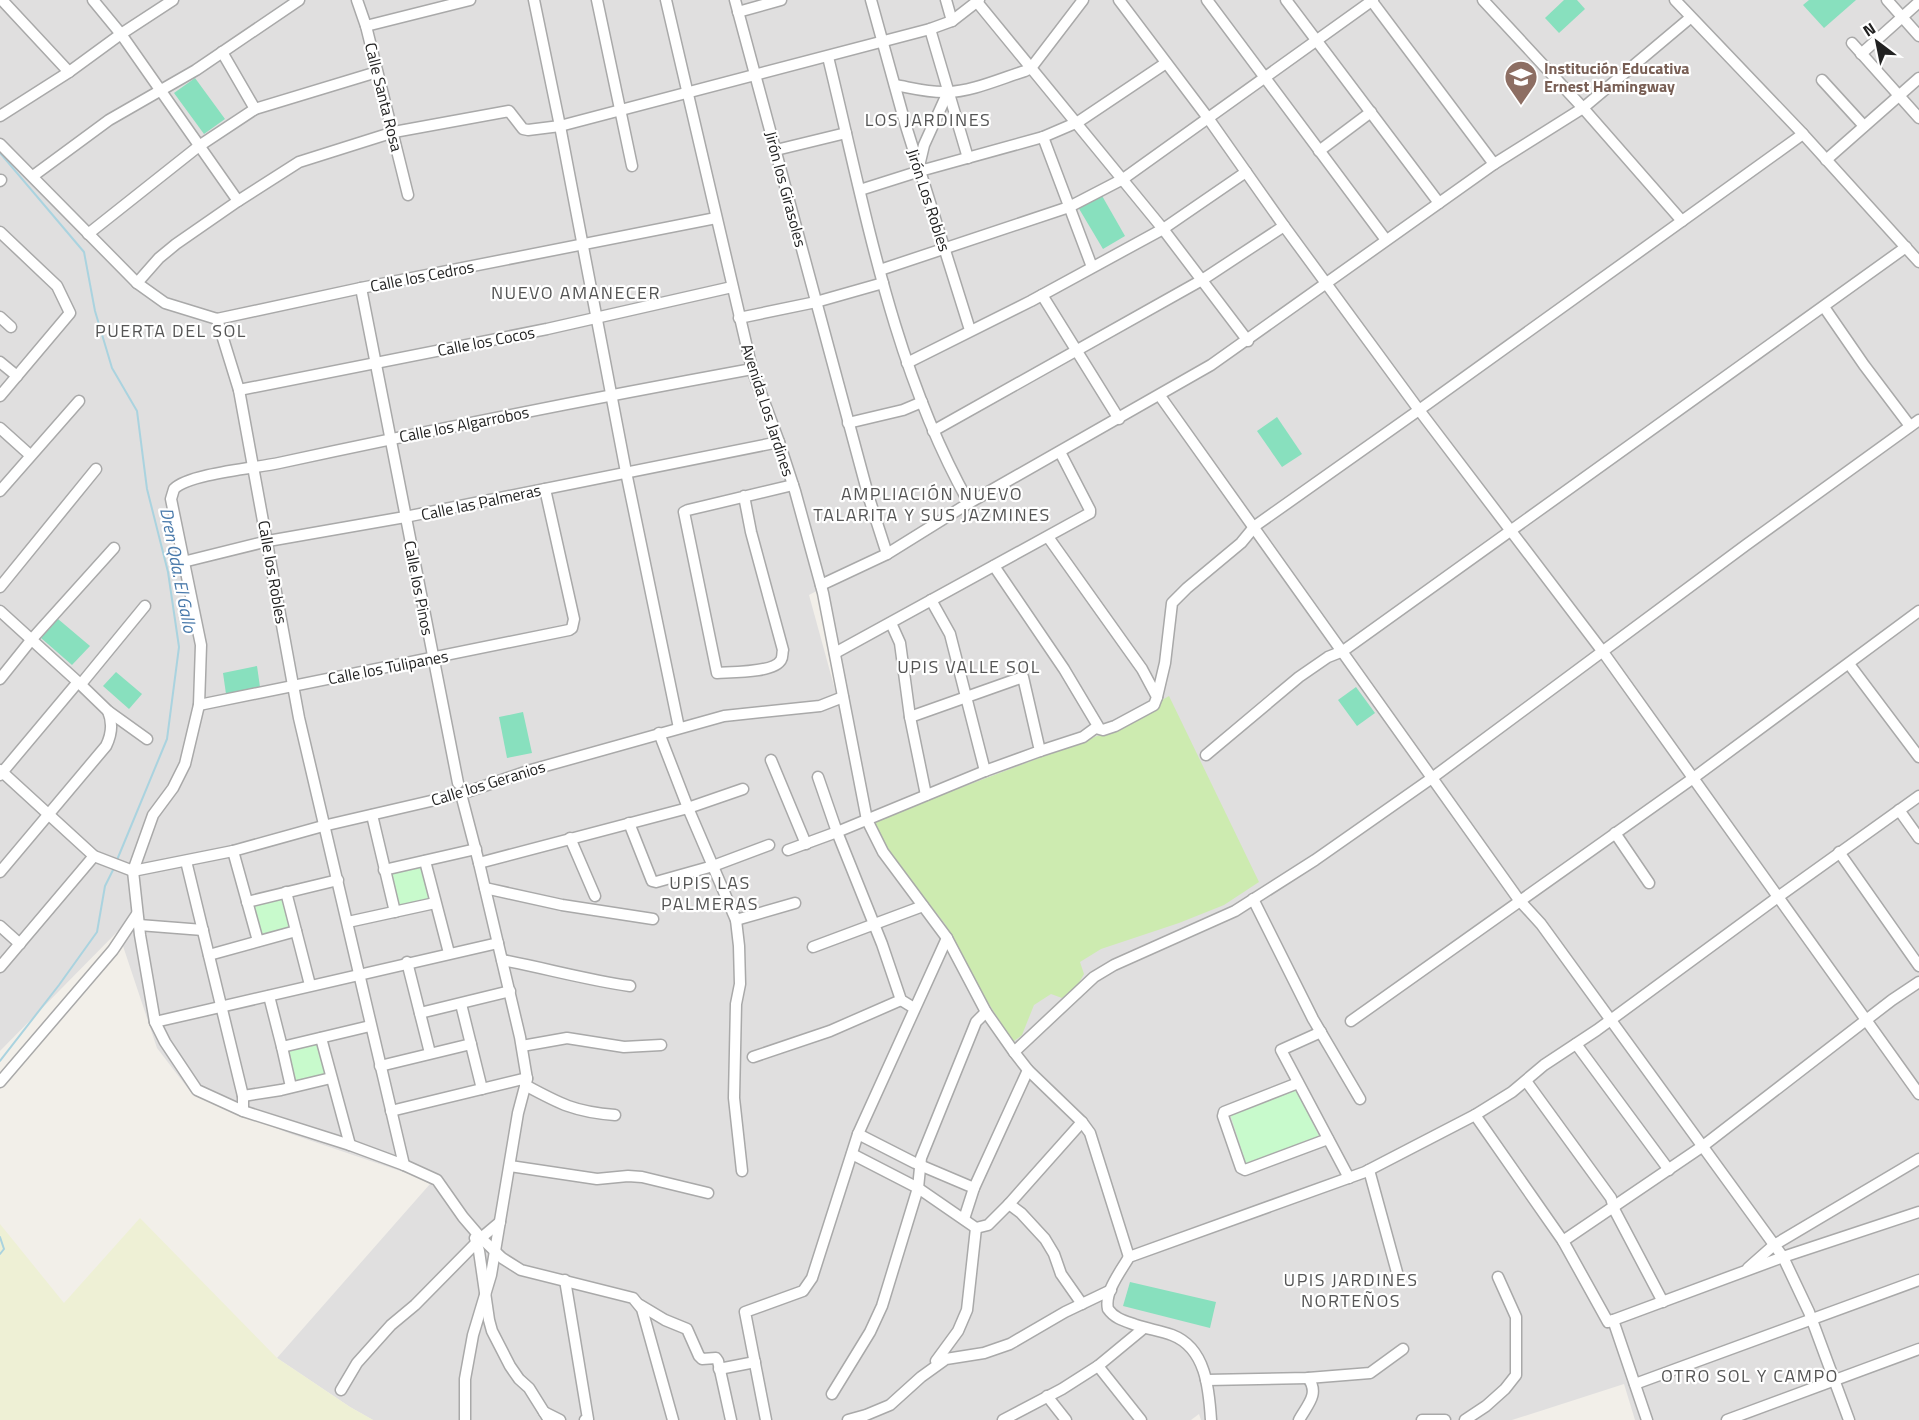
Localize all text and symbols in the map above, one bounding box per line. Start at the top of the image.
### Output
north arrow [1847,12,1907,72]
text: N [1858,16,1880,42]
street label: Calle Santa Rosa [359,40,409,154]
place label: Institución Educativa Ernest Hamingway [1544,56,1689,98]
school or university icon: Institución Educativa Ernest Hamingway [1503,59,1539,106]
district label: LOS JARDINES [865,106,991,133]
street label: Jirón los Girasoles [759,128,813,250]
street label: Jirón Los Robles [901,145,957,255]
street label: Calle los Cedros [368,254,476,298]
district label: NUEVO AMANECER [491,279,661,306]
district label: PUERTA DEL SOL [95,317,247,344]
street label: Calle los Cocos [435,320,537,362]
street label: Avenida Los Jardines [735,341,801,479]
street label: Calle los Algarrobos [397,400,531,448]
street label: Calle las Palmeras [419,478,543,526]
district label: AMPLIACIÓN NUEVO TALARITA Y SUS JAZMINES [813,480,1051,528]
water label: Dren Qda. El Gallo [153,505,204,636]
street label: Calle los Robles [252,518,294,626]
street label: Calle los Pinos [398,538,440,638]
street label: Calle los Tulipanes [326,644,450,690]
district label: UPIS VALLE SOL [897,653,1041,680]
street label: Calle los Geranios [428,754,548,812]
district label: UPIS LAS PALMERAS [661,869,759,917]
district label: UPIS JARDINES NORTEÑOS [1284,1266,1418,1314]
district label: OTRO SOL Y CAMPO [1661,1362,1839,1389]

